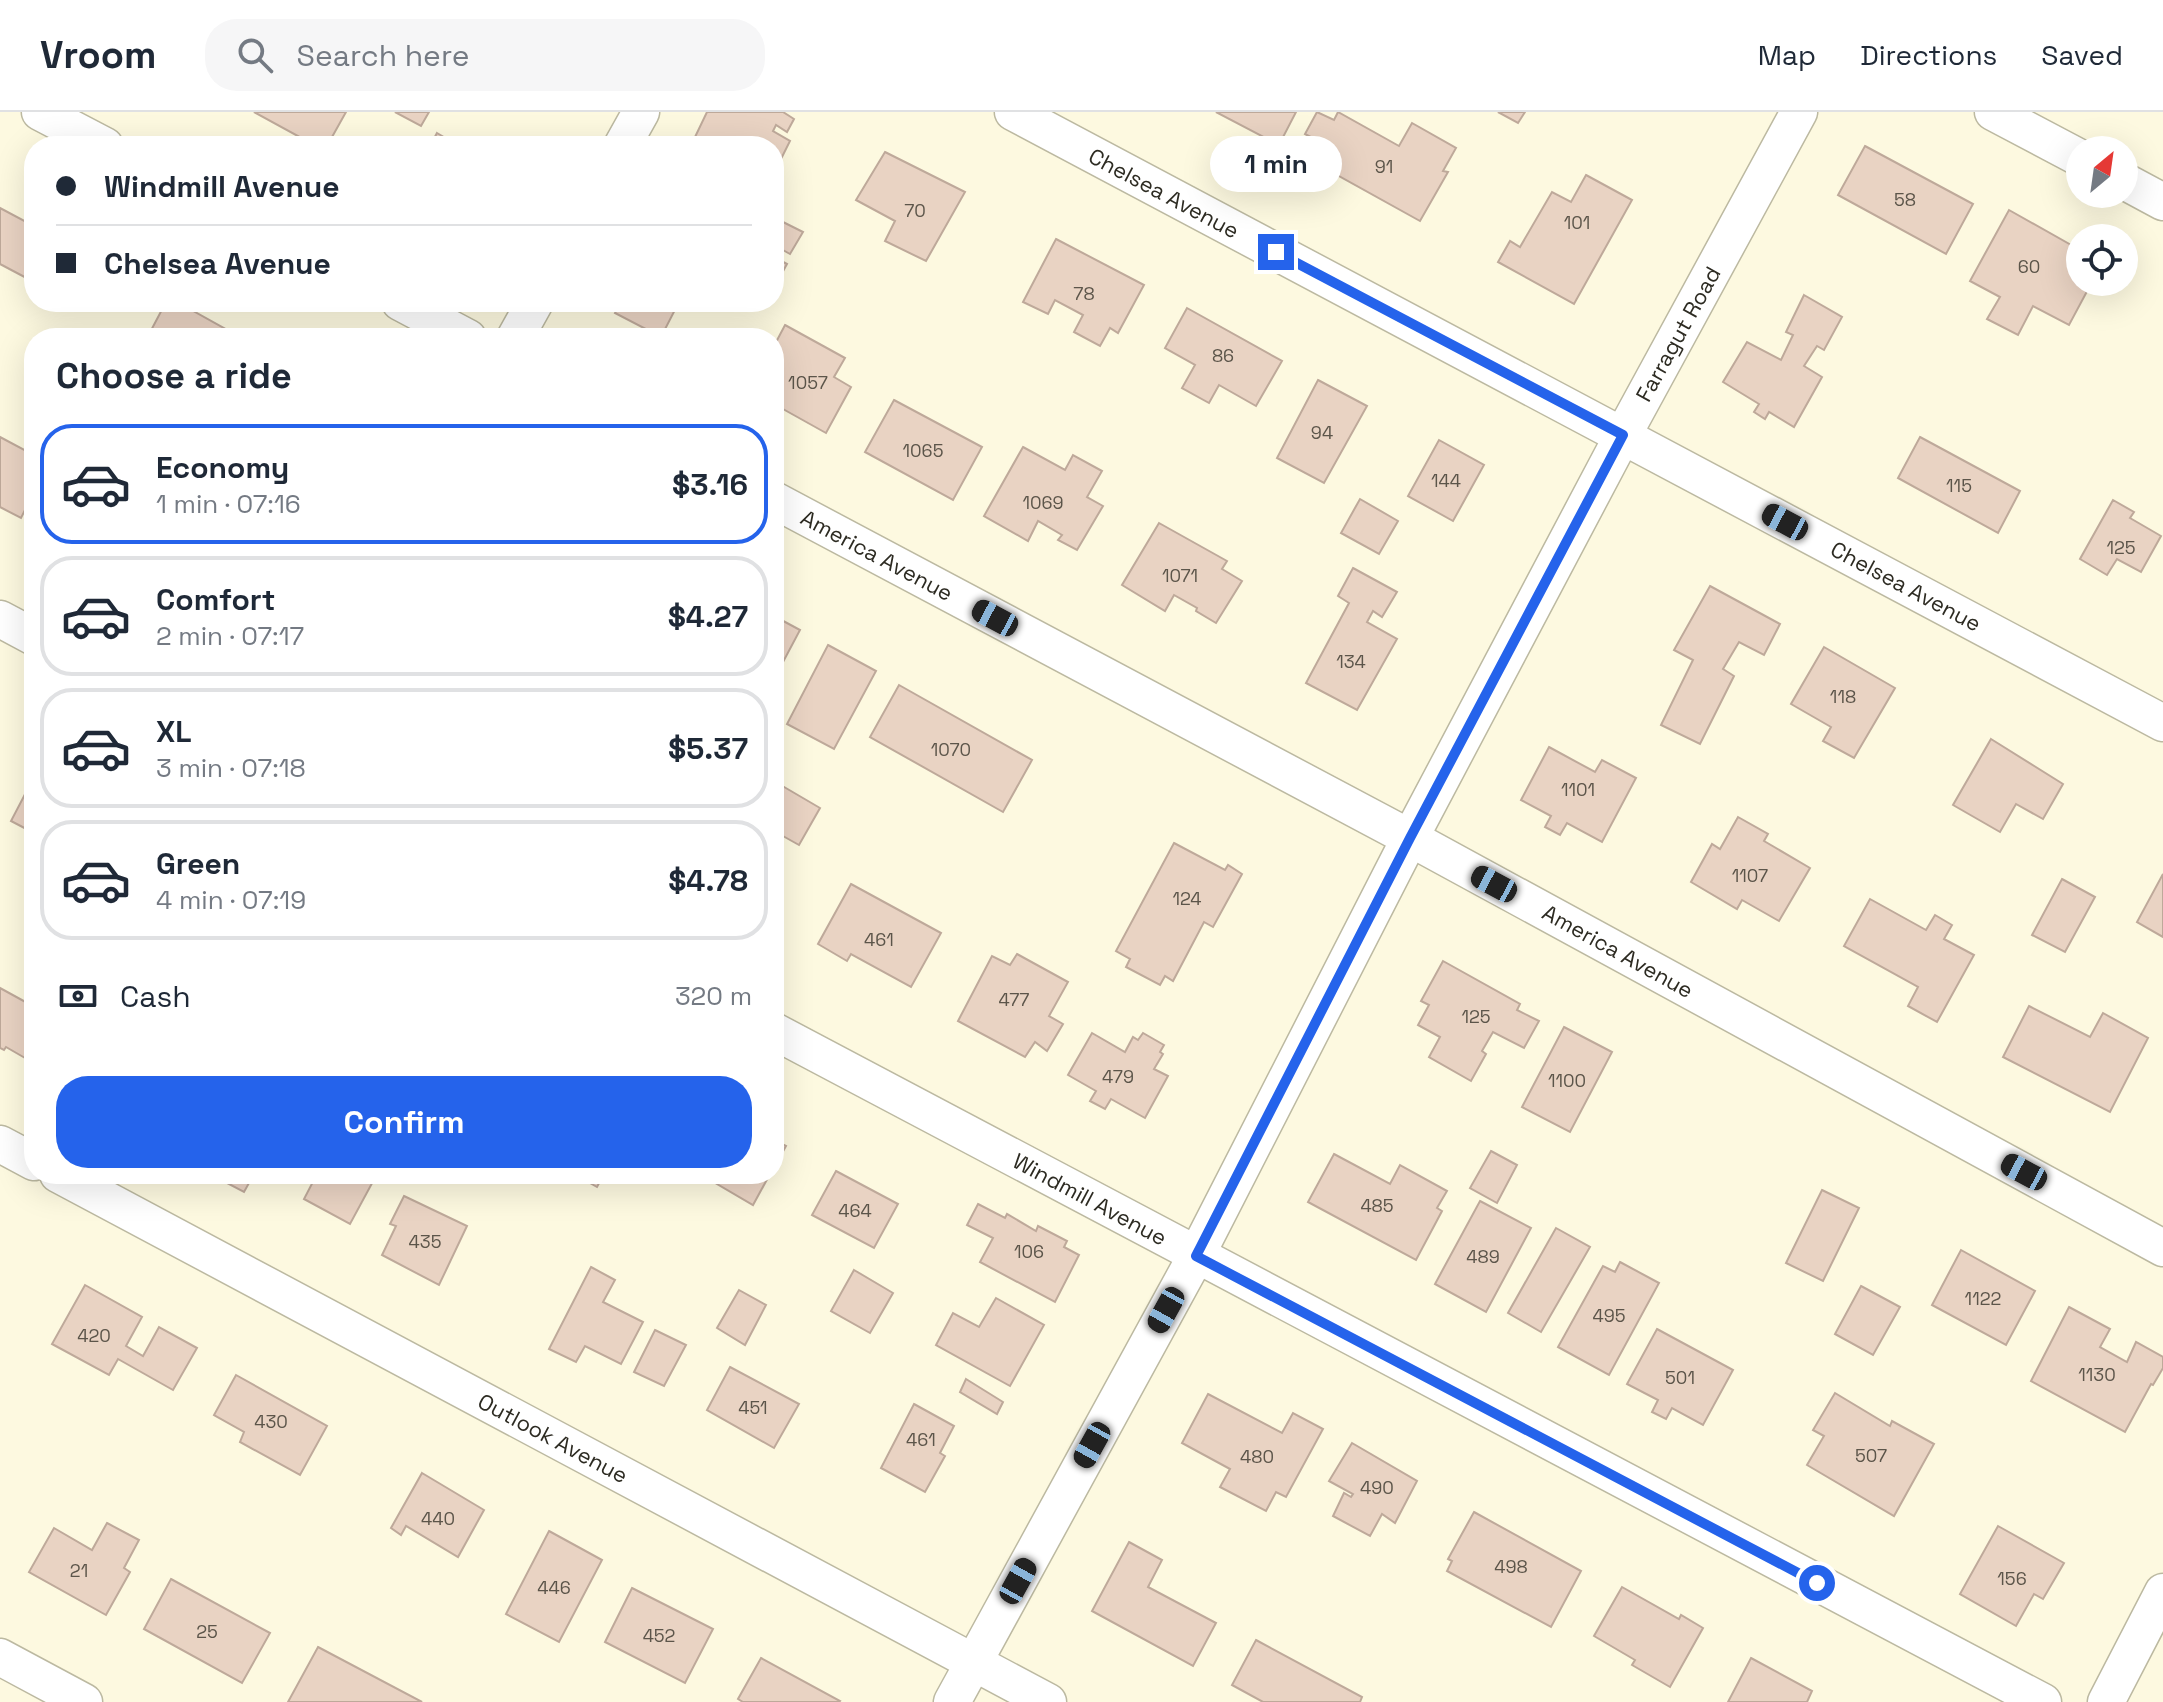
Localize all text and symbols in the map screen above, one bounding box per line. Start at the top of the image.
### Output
search box [205,19,765,91]
text: Vroom [40,31,157,79]
icon: search [233,33,277,77]
text: Search here [297,36,469,75]
text: Map [1758,37,1816,73]
text: Directions [1860,37,1997,73]
text: Saved [2041,37,2123,73]
callout: 1 min [1210,136,1342,192]
north arrow [2066,136,2138,208]
map controls [2066,136,2138,296]
street label: Chelsea Avenue [1084,142,1244,244]
text: 1 min [1244,147,1308,181]
house number: 91 [1375,155,1393,178]
text: Windmill Avenue [104,167,339,206]
house number: 58 [1894,188,1916,211]
house number: 70 [904,199,926,222]
house number: 101 [1564,211,1590,234]
button: locate [2066,224,2138,296]
route end [1258,234,1294,270]
text: Chelsea Avenue [104,244,331,283]
house number: 60 [2018,255,2040,278]
street label: Farragut Road [1629,261,1727,407]
house number: 78 [1073,282,1095,305]
house number: 86 [1212,344,1234,367]
text: Choose a ride [56,353,292,399]
house number: 1057 [788,371,828,394]
house number: 94 [1311,421,1333,444]
house number: 1065 [903,439,943,462]
icon: car [60,448,132,520]
text: Economy [156,448,289,487]
text: $3.16 [672,465,748,504]
house number: 144 [1431,469,1461,492]
house number: 115 [1946,474,1972,497]
text: 1 min · 07:16 [156,487,301,521]
house number: 1069 [1022,491,1064,514]
car [1758,500,1812,544]
street label: America Avenue [796,503,958,607]
street label: Chelsea Avenue [1826,535,1986,637]
house number: 125 [2106,536,2136,559]
house number: 1071 [1162,564,1198,587]
icon: car [60,580,132,652]
text: Comfort [156,580,275,619]
car [968,596,1022,640]
text: $4.27 [668,597,748,636]
text: 2 min · 07:17 [156,619,304,653]
house number: 134 [1336,650,1366,673]
house number: 118 [1830,685,1856,708]
icon: car [60,712,132,784]
text: XL [156,712,192,751]
text: $5.37 [668,729,748,768]
house number: 1070 [931,738,971,761]
text: 3 min · 07:18 [156,751,306,785]
house number: 1101 [1561,778,1595,801]
icon: car [60,844,132,916]
text: Green [156,844,240,883]
text: $4.78 [668,861,748,900]
car [1467,862,1521,906]
house number: 1107 [1732,864,1768,887]
text: 4 min · 07:19 [156,883,306,917]
house number: 124 [1172,887,1202,910]
street label: America Avenue [1538,898,1698,1004]
house number: 461 [864,928,894,951]
icon: cash [56,974,100,1018]
text: Cash [120,977,191,1016]
text: 320 m [675,979,752,1013]
house number: 477 [999,988,1029,1011]
house number: 125 [1461,1005,1491,1028]
house number: 479 [1102,1065,1134,1088]
house number: 1100 [1548,1069,1586,1092]
button: Confirm [56,1076,752,1168]
street label: Windmill Avenue [1008,1147,1172,1251]
car [1997,1150,2051,1194]
house number: 485 [1360,1194,1394,1217]
house number: 464 [838,1199,872,1222]
house number: 435 [409,1230,441,1253]
house number: 106 [1014,1240,1044,1263]
house number: 489 [1466,1245,1500,1268]
car [1144,1283,1188,1337]
house number: 1122 [1965,1287,2001,1310]
house number: 495 [1592,1304,1626,1327]
house number: 420 [77,1324,111,1347]
house number: 1130 [2078,1363,2116,1386]
house number: 501 [1665,1366,1695,1389]
street label: Outlook Avenue [473,1387,633,1489]
house number: 451 [738,1396,768,1419]
house number: 430 [254,1410,288,1433]
car [1070,1418,1114,1472]
house number: 461 [906,1428,936,1451]
house number: 507 [1855,1444,1887,1467]
house number: 480 [1240,1445,1274,1468]
house number: 490 [1360,1476,1394,1499]
house number: 440 [421,1507,455,1530]
car [996,1554,1040,1608]
house number: 498 [1494,1555,1528,1578]
house number: 21 [70,1559,88,1582]
route start [1799,1565,1835,1601]
house number: 156 [1997,1567,2027,1590]
house number: 446 [537,1576,571,1599]
house number: 25 [196,1620,218,1643]
house number: 452 [643,1624,675,1647]

